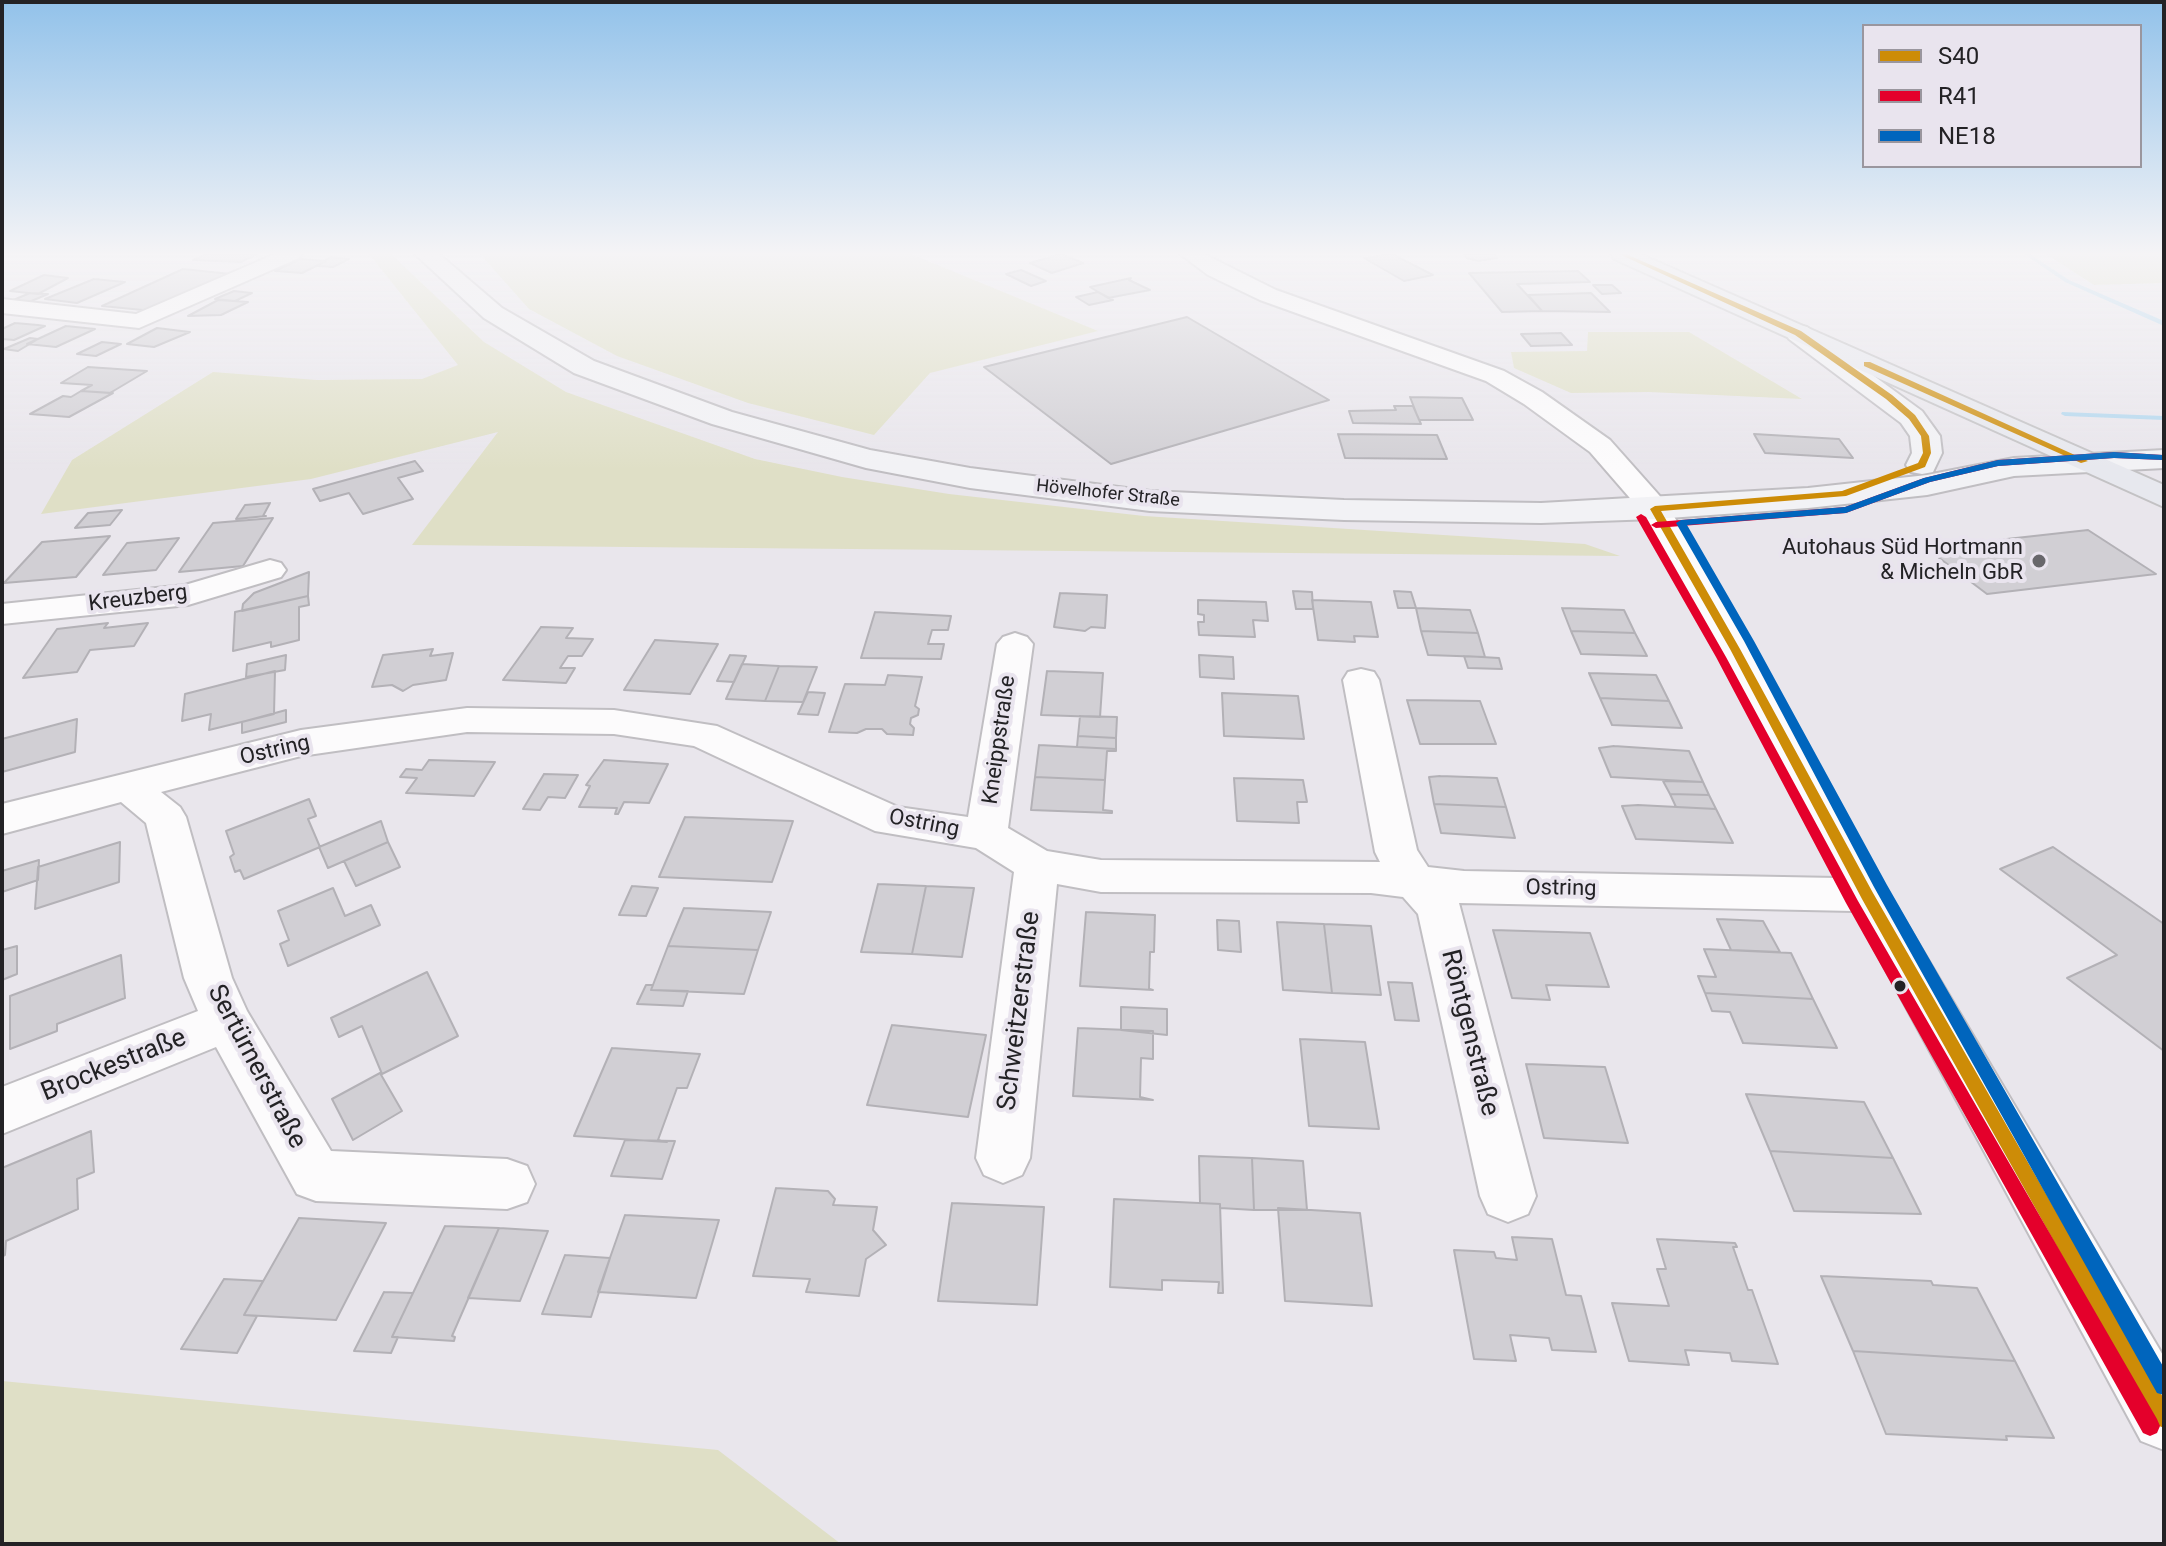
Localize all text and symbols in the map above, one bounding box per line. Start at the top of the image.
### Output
legend [1862,24,2142,168]
text: S40 [1938,42,1979,70]
text: R41 [1938,82,1980,110]
text: NE18 [1938,122,1996,150]
street label: Hövelhofer Straße [1035,476,1181,512]
place label: Autohaus Süd Hortmann & Micheln GbR [1782,535,2023,586]
marker: Autohaus Süd Hortmann & Micheln GbR [2030,552,2048,570]
street label: Kreuzberg [87,580,189,618]
street label: Kneippstraße [978,674,1022,806]
street label: Ostring [237,730,313,772]
street label: Ostring [887,804,961,844]
street label: Ostring [1525,875,1597,903]
street label: Schweitzerstraße [992,910,1048,1112]
street label: Röntgenstraße [1433,947,1505,1119]
unlabelled marker [1892,978,1908,994]
street label: Sertürnerstraße [200,980,312,1154]
street label: Brockestraße [37,1023,191,1109]

